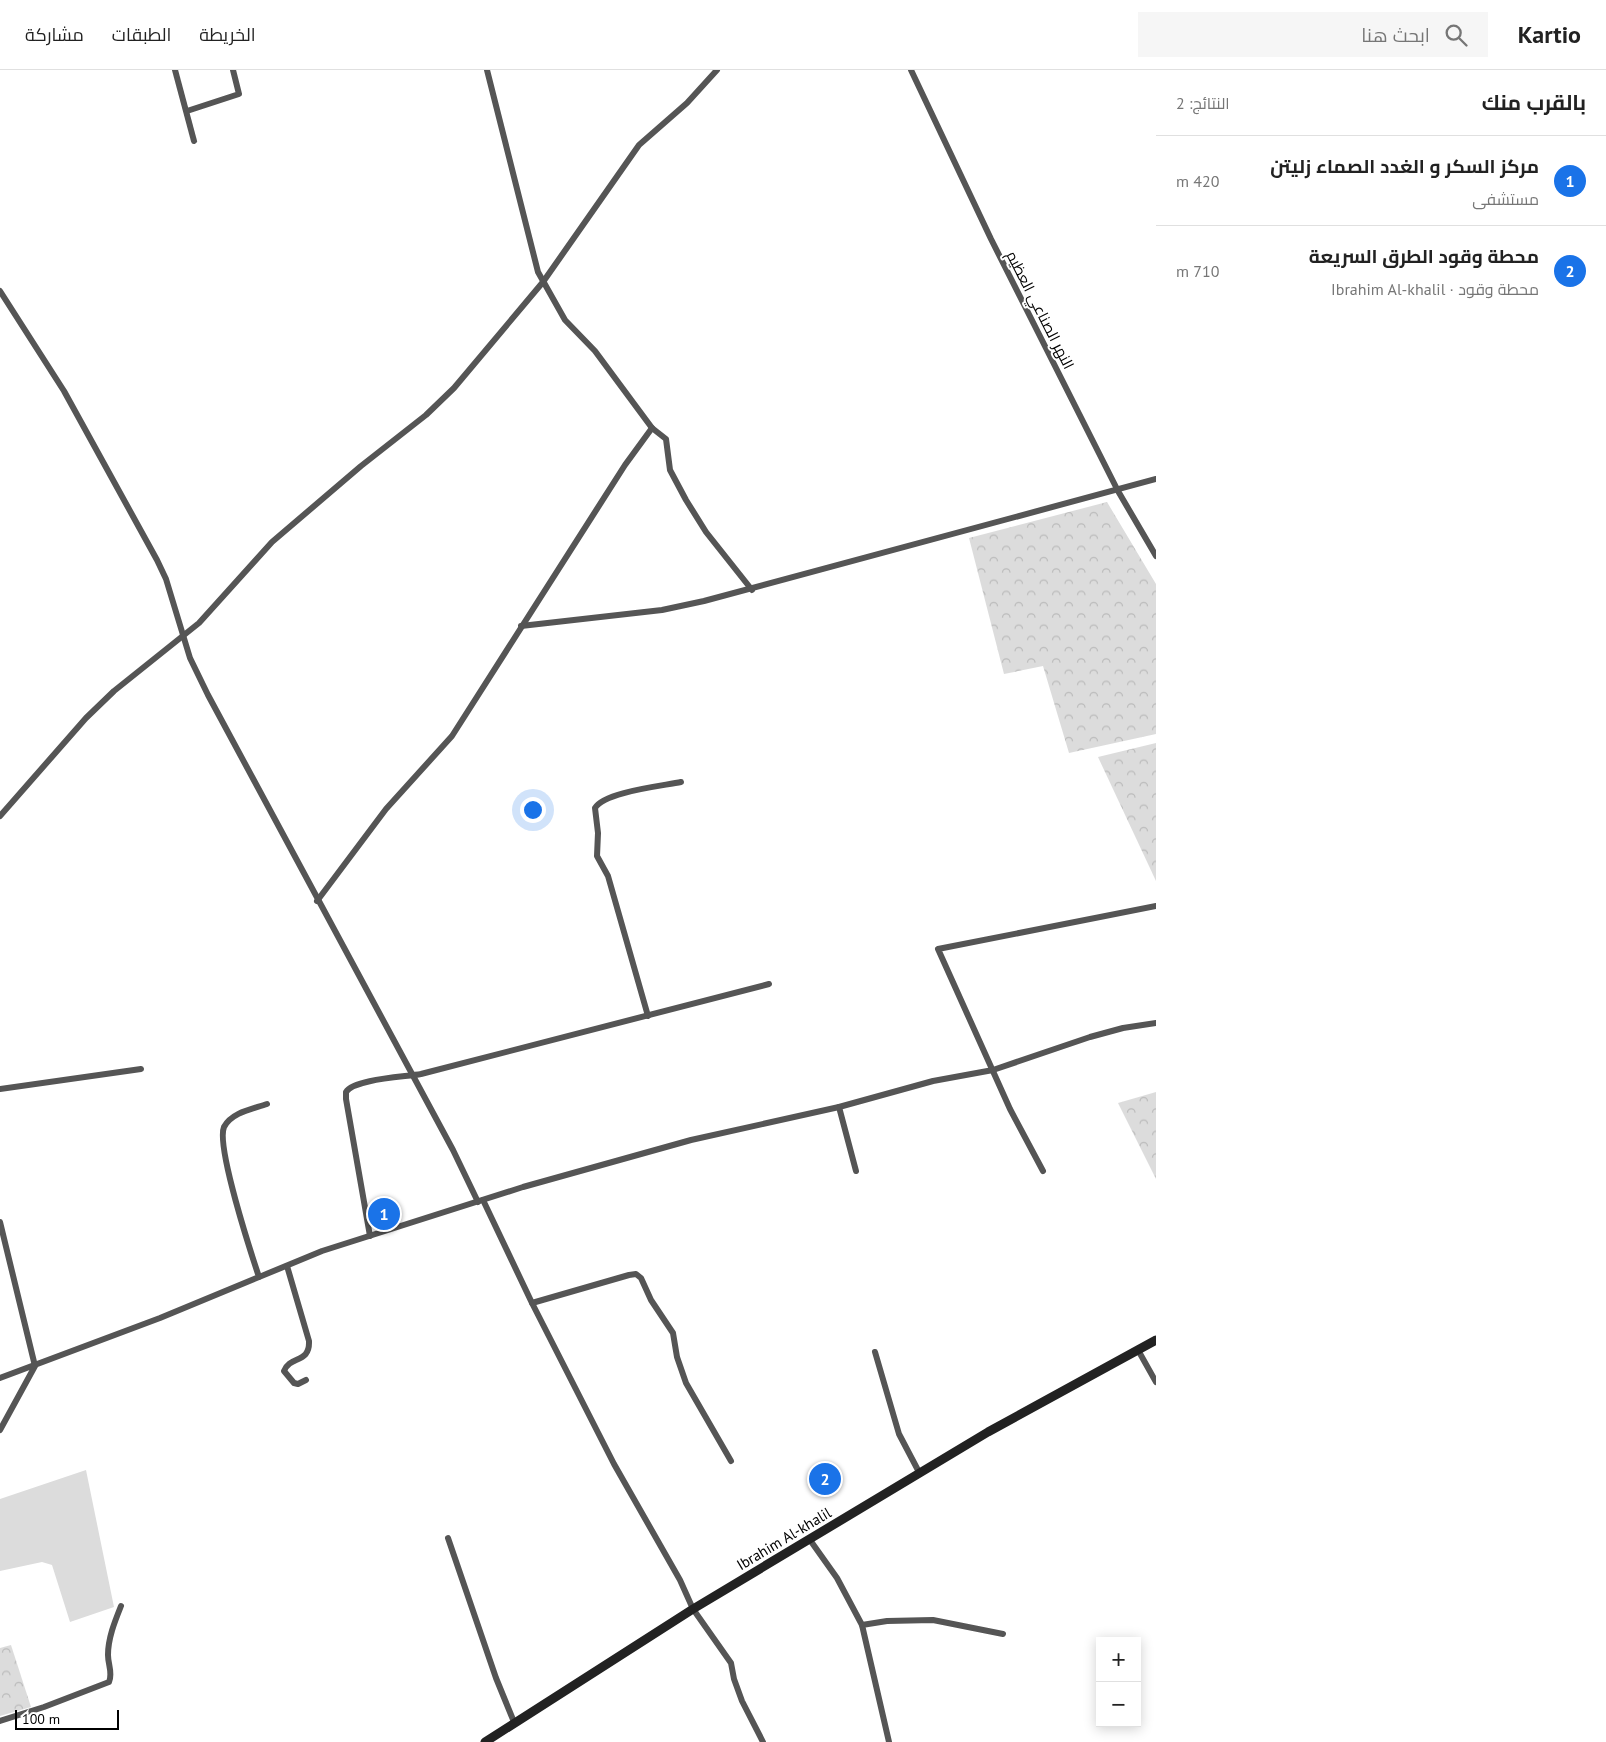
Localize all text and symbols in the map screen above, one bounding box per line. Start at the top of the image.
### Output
search box [1138,12,1488,57]
text: Kartio [1518,19,1581,50]
icon: search [1442,21,1470,49]
text: مشاركة [25,23,84,46]
text: الطبقات [112,23,171,46]
text: الخريطة [199,23,256,46]
text: ابحث هنا [1361,23,1430,47]
text: بالقرب منك [1482,89,1586,116]
text: النتائج: 2 [1176,93,1230,113]
text: مركز السكر و الغدد الصماء زليتن [1270,154,1539,178]
text: 420 m [1176,171,1219,191]
text: 1 [1565,171,1575,191]
text: مستشفى [1472,189,1539,209]
text: محطة وقود الطرق السريعة [1309,244,1539,268]
street label: النهر الصناعي العظيم [1000,247,1078,373]
text: 710 m [1176,261,1219,281]
text: 2 [1565,261,1575,281]
text: محطة وقود · Ibrahim Al-khalil [1331,279,1539,299]
your location [520,797,546,823]
pin: 1 [368,1195,400,1233]
pin: 2 [809,1460,841,1498]
street label: Ibrahim Al-khalil [733,1503,835,1574]
map controls [1096,1637,1141,1727]
button: + [1096,1637,1141,1682]
button: − [1096,1682,1141,1727]
scale bar [15,1707,119,1730]
text: 100 m [22,1710,60,1728]

